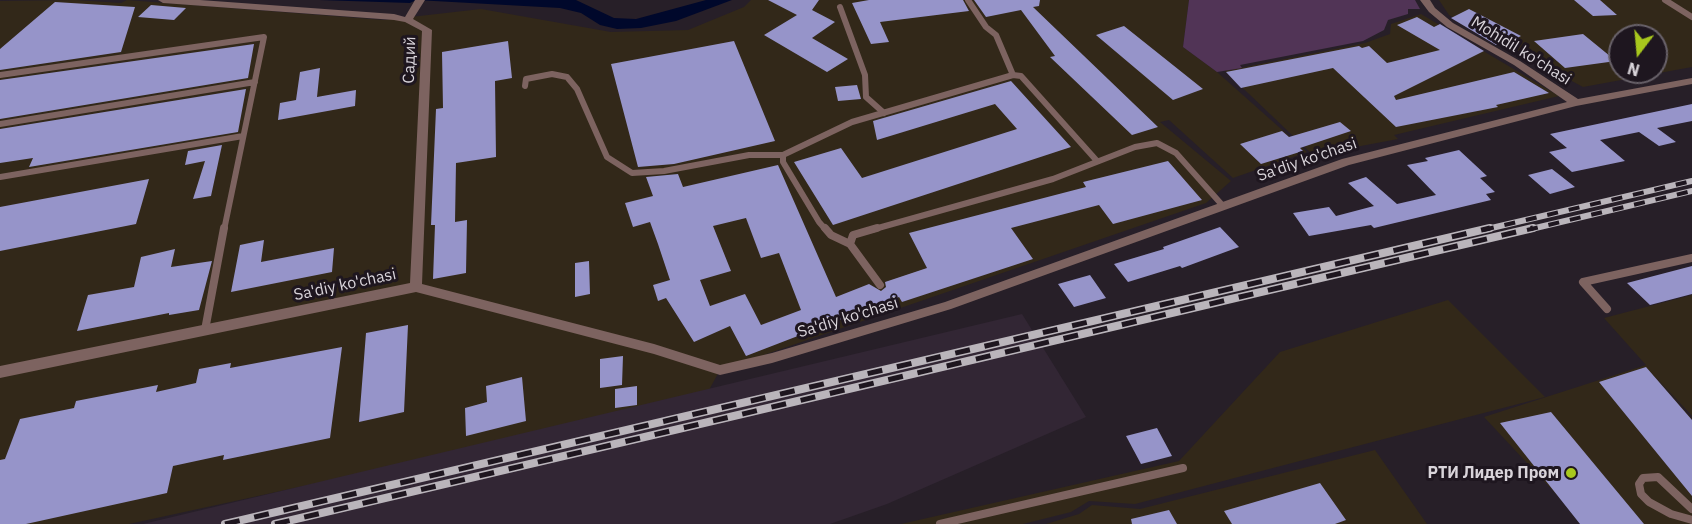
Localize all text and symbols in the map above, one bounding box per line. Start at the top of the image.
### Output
street label: Mohidil ko'chasi [1467,13,1575,89]
north arrow [1608,24,1668,84]
street label: Садий [400,36,420,84]
text: N [1625,58,1642,81]
street label: Sa'diy ko'chasi [1255,134,1359,186]
street label: Sa'diy ko'chasi [292,265,398,305]
street label: Sa'diy ko'chasi [795,294,901,342]
place label: РТИ Лидер Пром [1428,463,1559,483]
marker: РТИ Лидер Пром [1564,466,1578,480]

